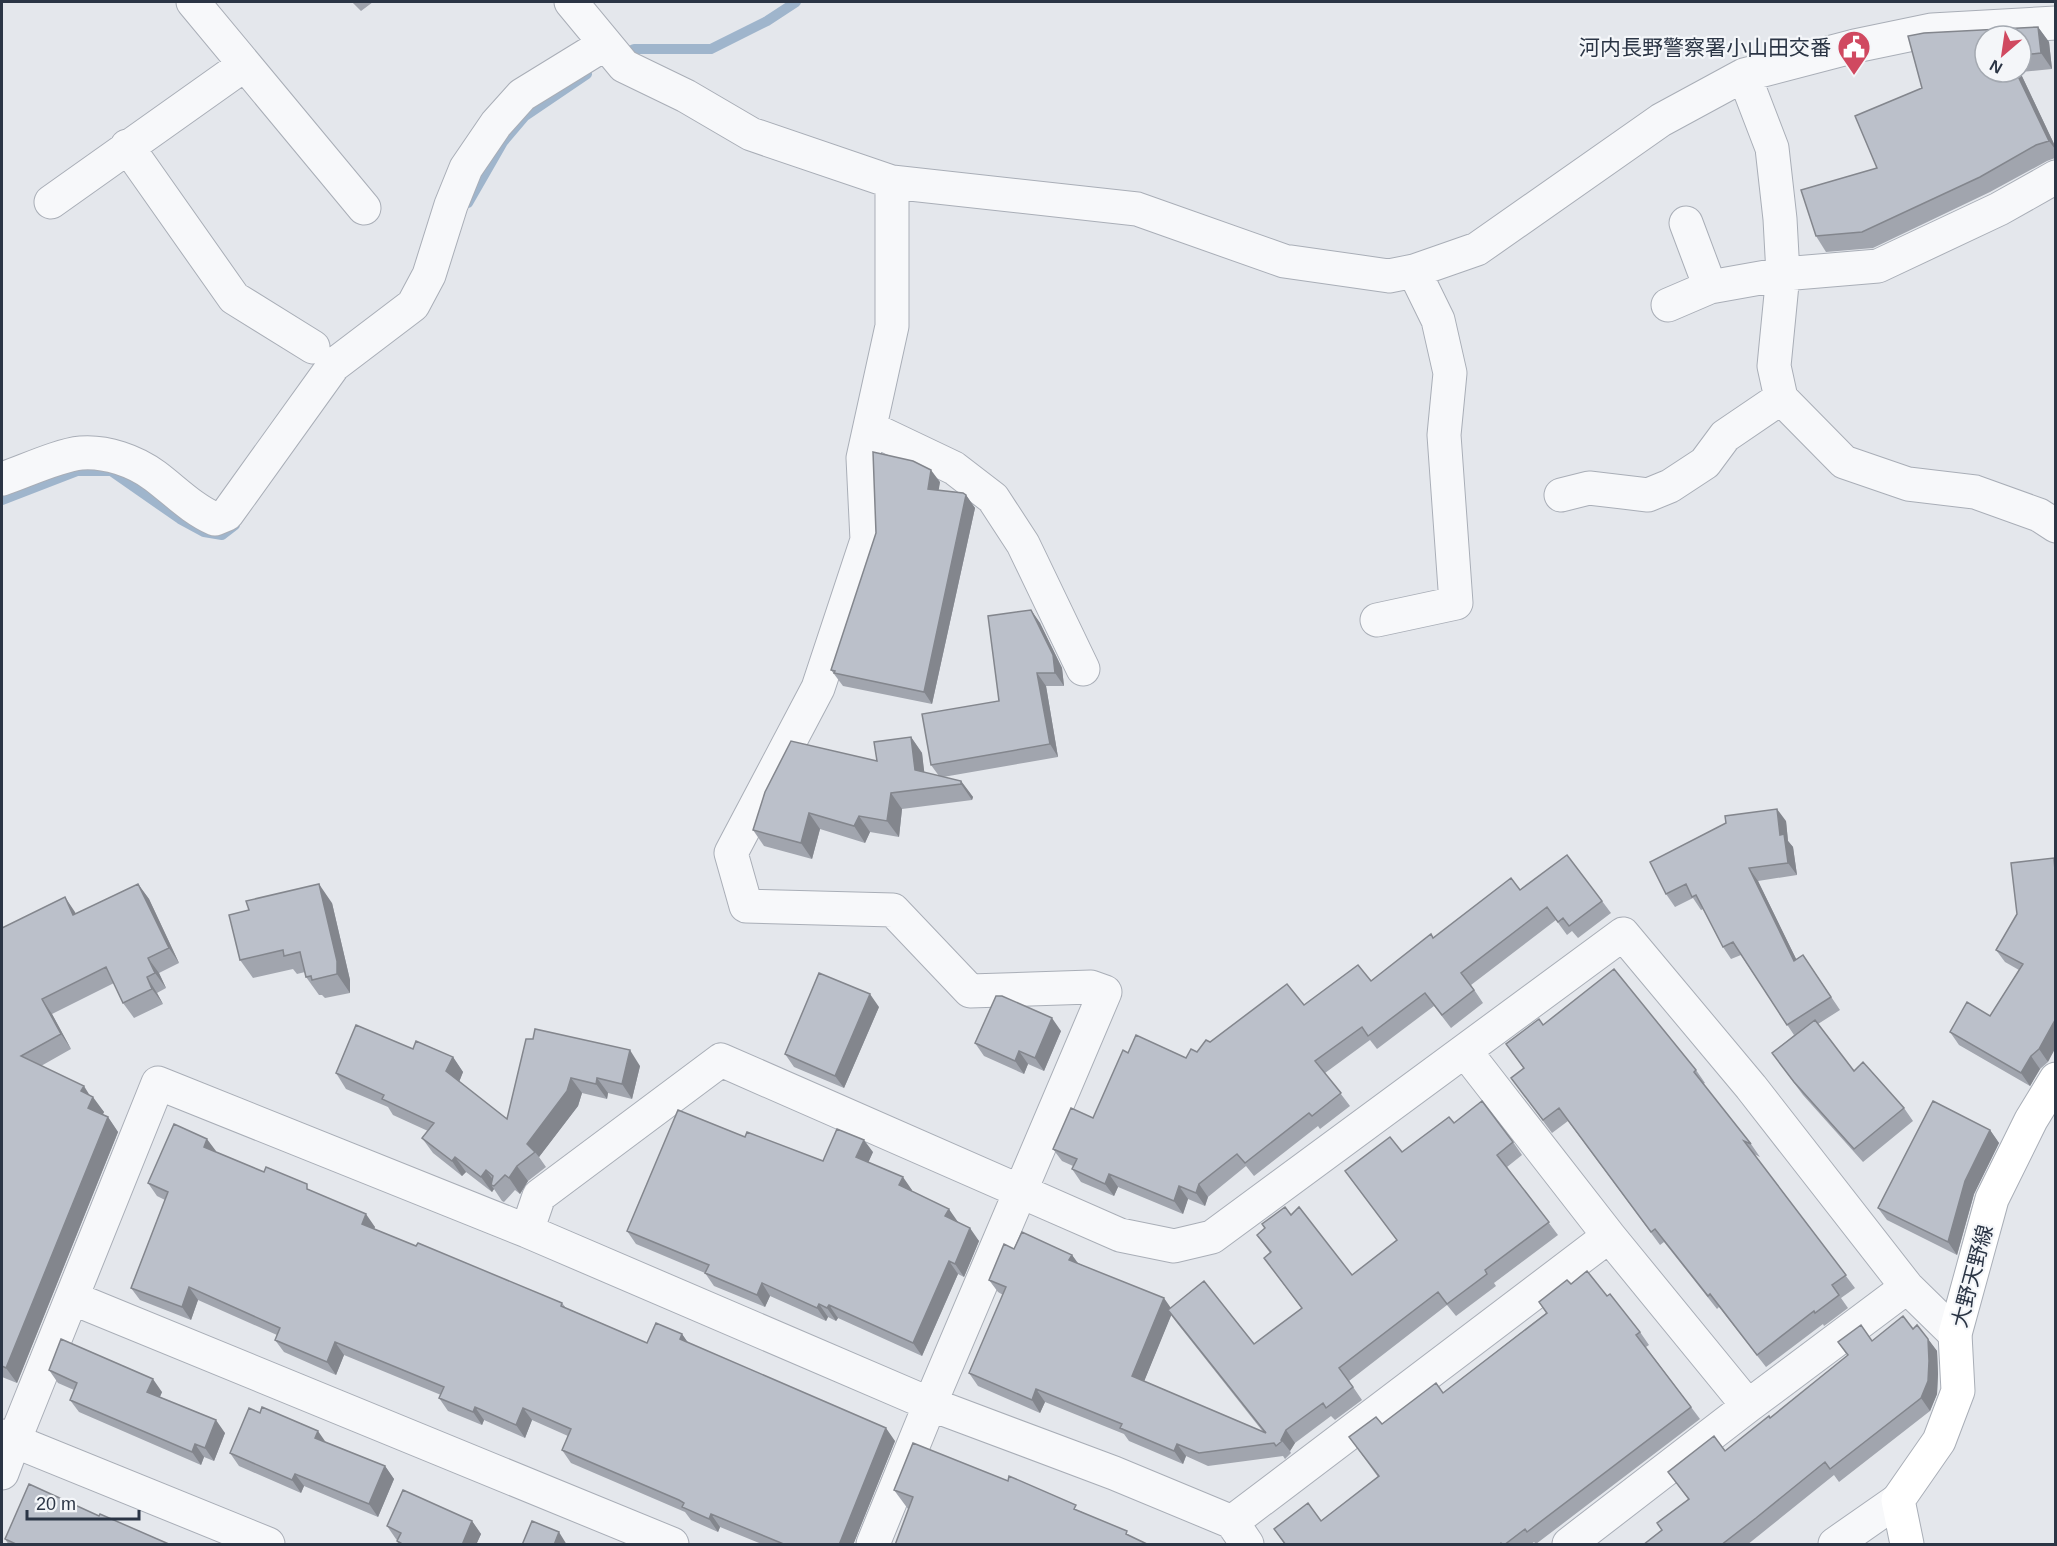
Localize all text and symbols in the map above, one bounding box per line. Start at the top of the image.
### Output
north arrow [1973,24,2033,84]
public building icon: 河内長野警察署小山田交番 [1836,29,1872,76]
place label: 河内長野警察署小山田交番 [1579,36,1831,59]
text: N [1987,56,2005,77]
street label: 大野天野線 [1947,1222,1997,1330]
scale bar [27,1483,140,1521]
text: 20 m [36,1494,76,1514]

